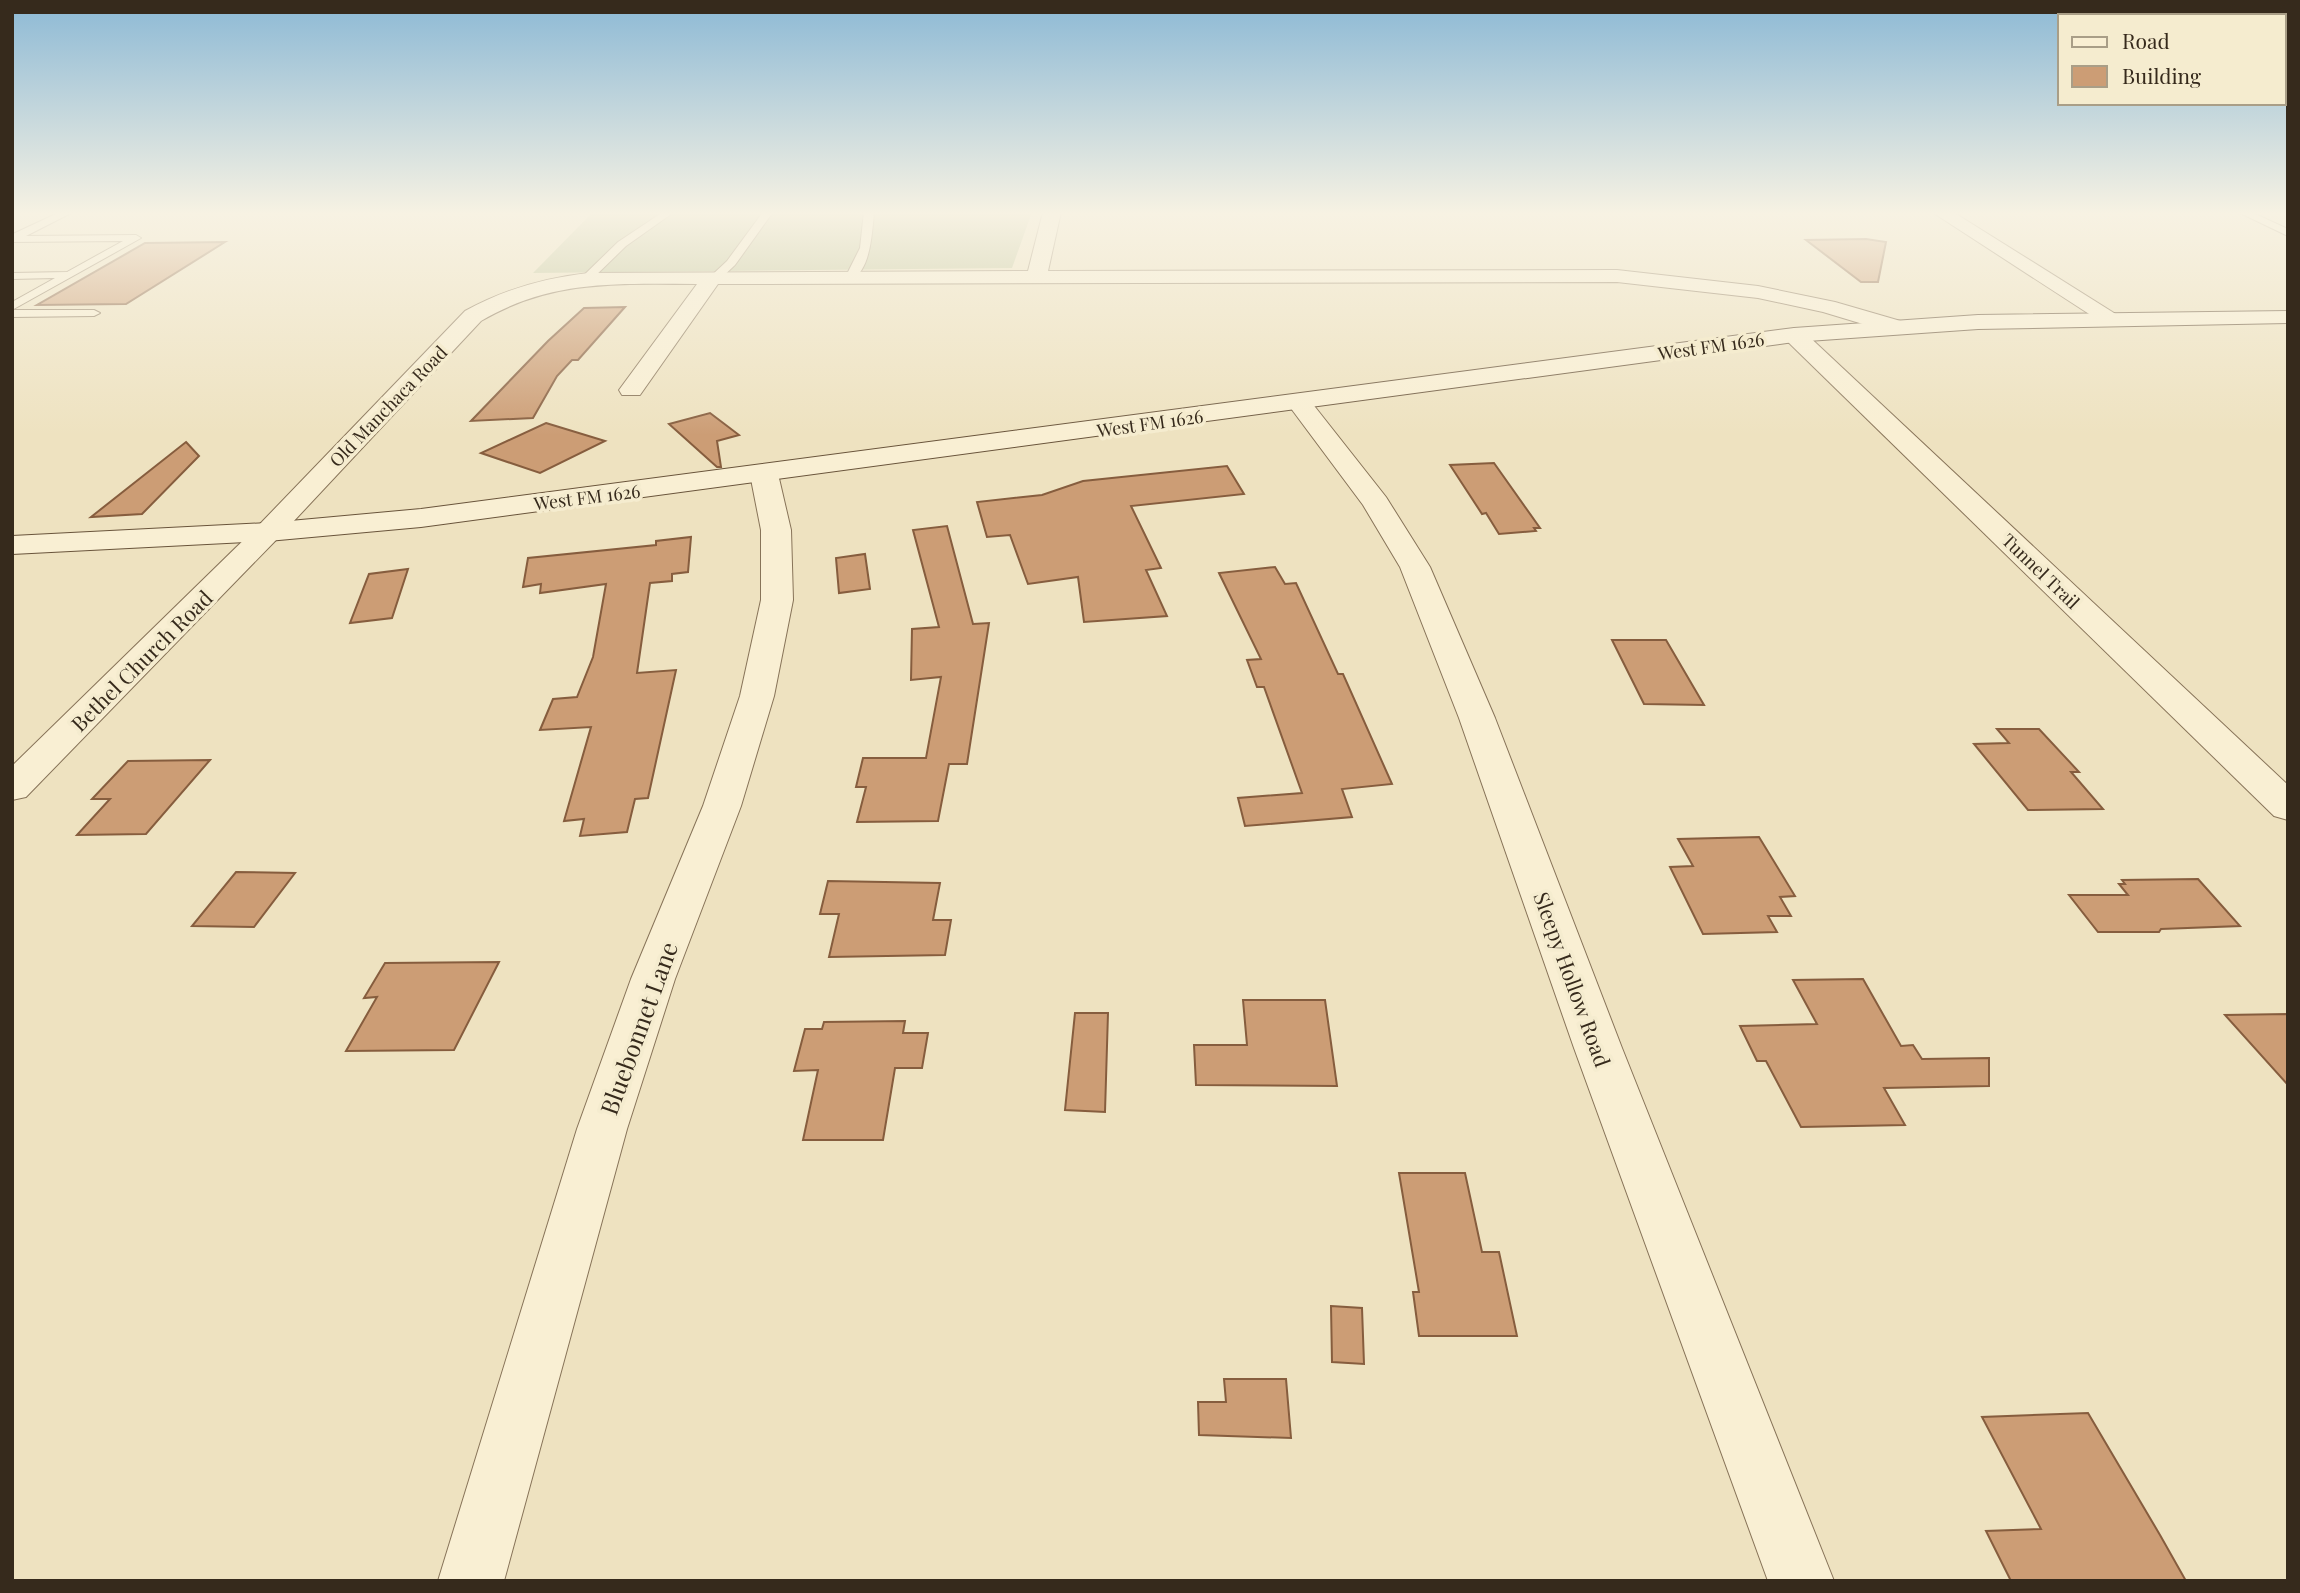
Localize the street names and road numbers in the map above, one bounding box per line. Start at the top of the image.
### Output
street label: West FM 1626 [1655,327,1766,365]
street label: Old Manchaca Road [324,340,452,472]
street label: West FM 1626 [1094,404,1205,442]
street label: West FM 1626 [531,479,642,516]
street label: Tunnel Trail [1997,528,2085,614]
street label: Bethel Church Road [64,583,218,737]
street label: Sleepy Hollow Road [1528,888,1618,1070]
street label: Bluebonnet Lane [592,937,684,1119]

